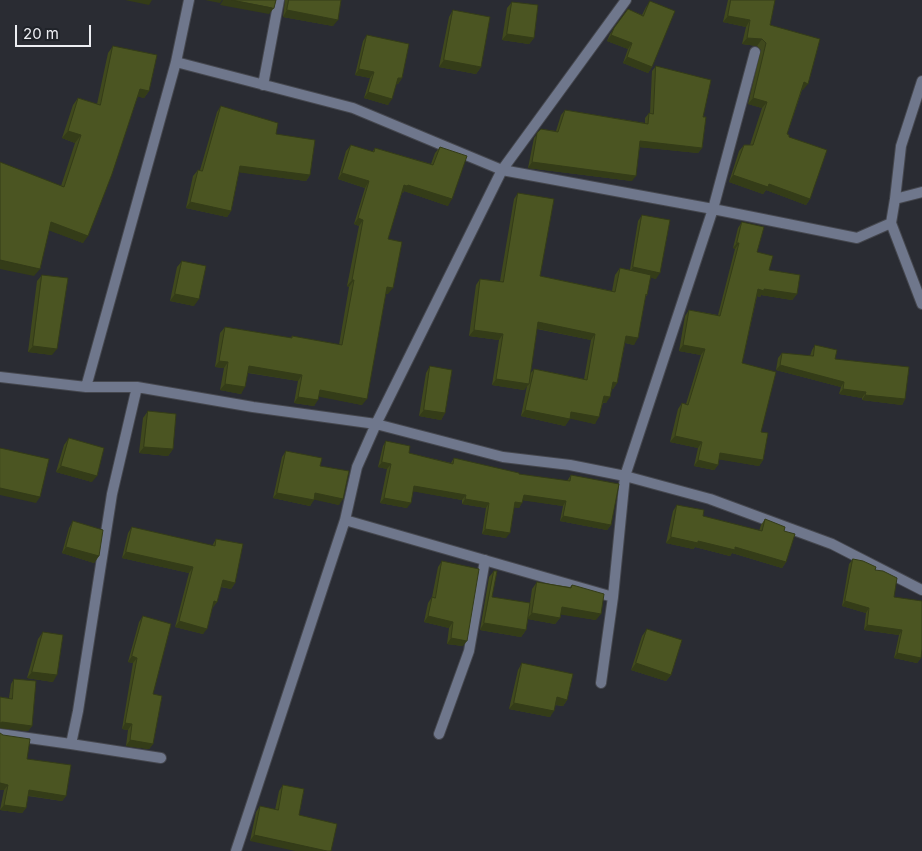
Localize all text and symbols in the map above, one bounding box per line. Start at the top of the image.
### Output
scale bar [18,15,94,47]
text: 20 m [23,24,59,43]

